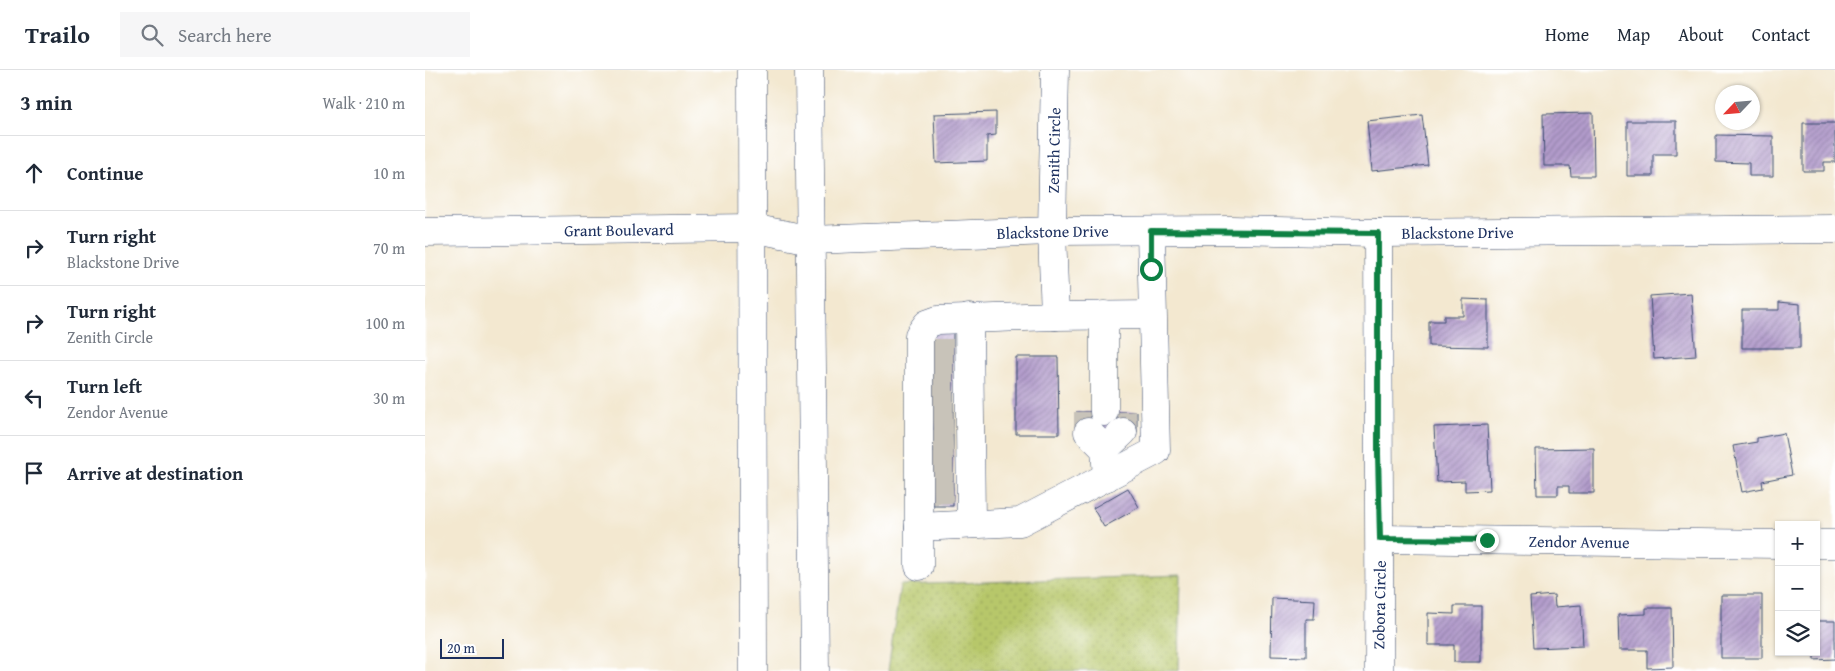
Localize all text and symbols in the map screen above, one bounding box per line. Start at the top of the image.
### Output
search box [120,12,470,57]
text: Trailo [25,17,90,52]
icon: search [138,21,166,49]
text: Search here [178,21,272,49]
text: Home [1545,21,1589,48]
text: Map [1617,21,1650,48]
text: About [1678,21,1724,48]
text: Contact [1752,21,1810,48]
north arrow [1715,85,1760,130]
text: 3 min [20,87,72,118]
text: Walk · 210 m [322,91,405,115]
street label: Zenith Circle [1041,107,1066,194]
icon: ahead [20,159,48,187]
text: Continue [67,159,144,187]
text: 10 m [373,161,405,185]
street label: Grant Boulevard [564,217,674,242]
street label: Blackstone Drive [996,219,1109,245]
street label: Blackstone Drive [1401,220,1514,245]
text: Turn right [67,222,156,250]
icon: right [20,234,48,262]
text: 70 m [373,236,405,260]
text: Blackstone Drive [67,250,179,274]
route start [1140,258,1163,281]
text: Turn right [67,297,156,325]
icon: right [20,309,48,337]
text: 100 m [365,311,405,335]
text: Zenith Circle [67,325,153,349]
text: Turn left [67,372,142,400]
icon: left [20,384,48,412]
text: 30 m [373,386,405,410]
text: Zendor Avenue [67,400,168,424]
icon: arrive [20,459,48,487]
text: Arrive at destination [67,459,243,487]
map controls [1775,521,1820,656]
button: + [1775,521,1820,566]
route end [1476,529,1499,552]
street label: Zendor Avenue [1528,529,1630,554]
street label: Zobora Circle [1366,560,1392,650]
button: − [1775,566,1820,611]
button: layers [1775,611,1820,656]
scale bar [440,636,504,659]
text: 20 m [447,638,475,658]

